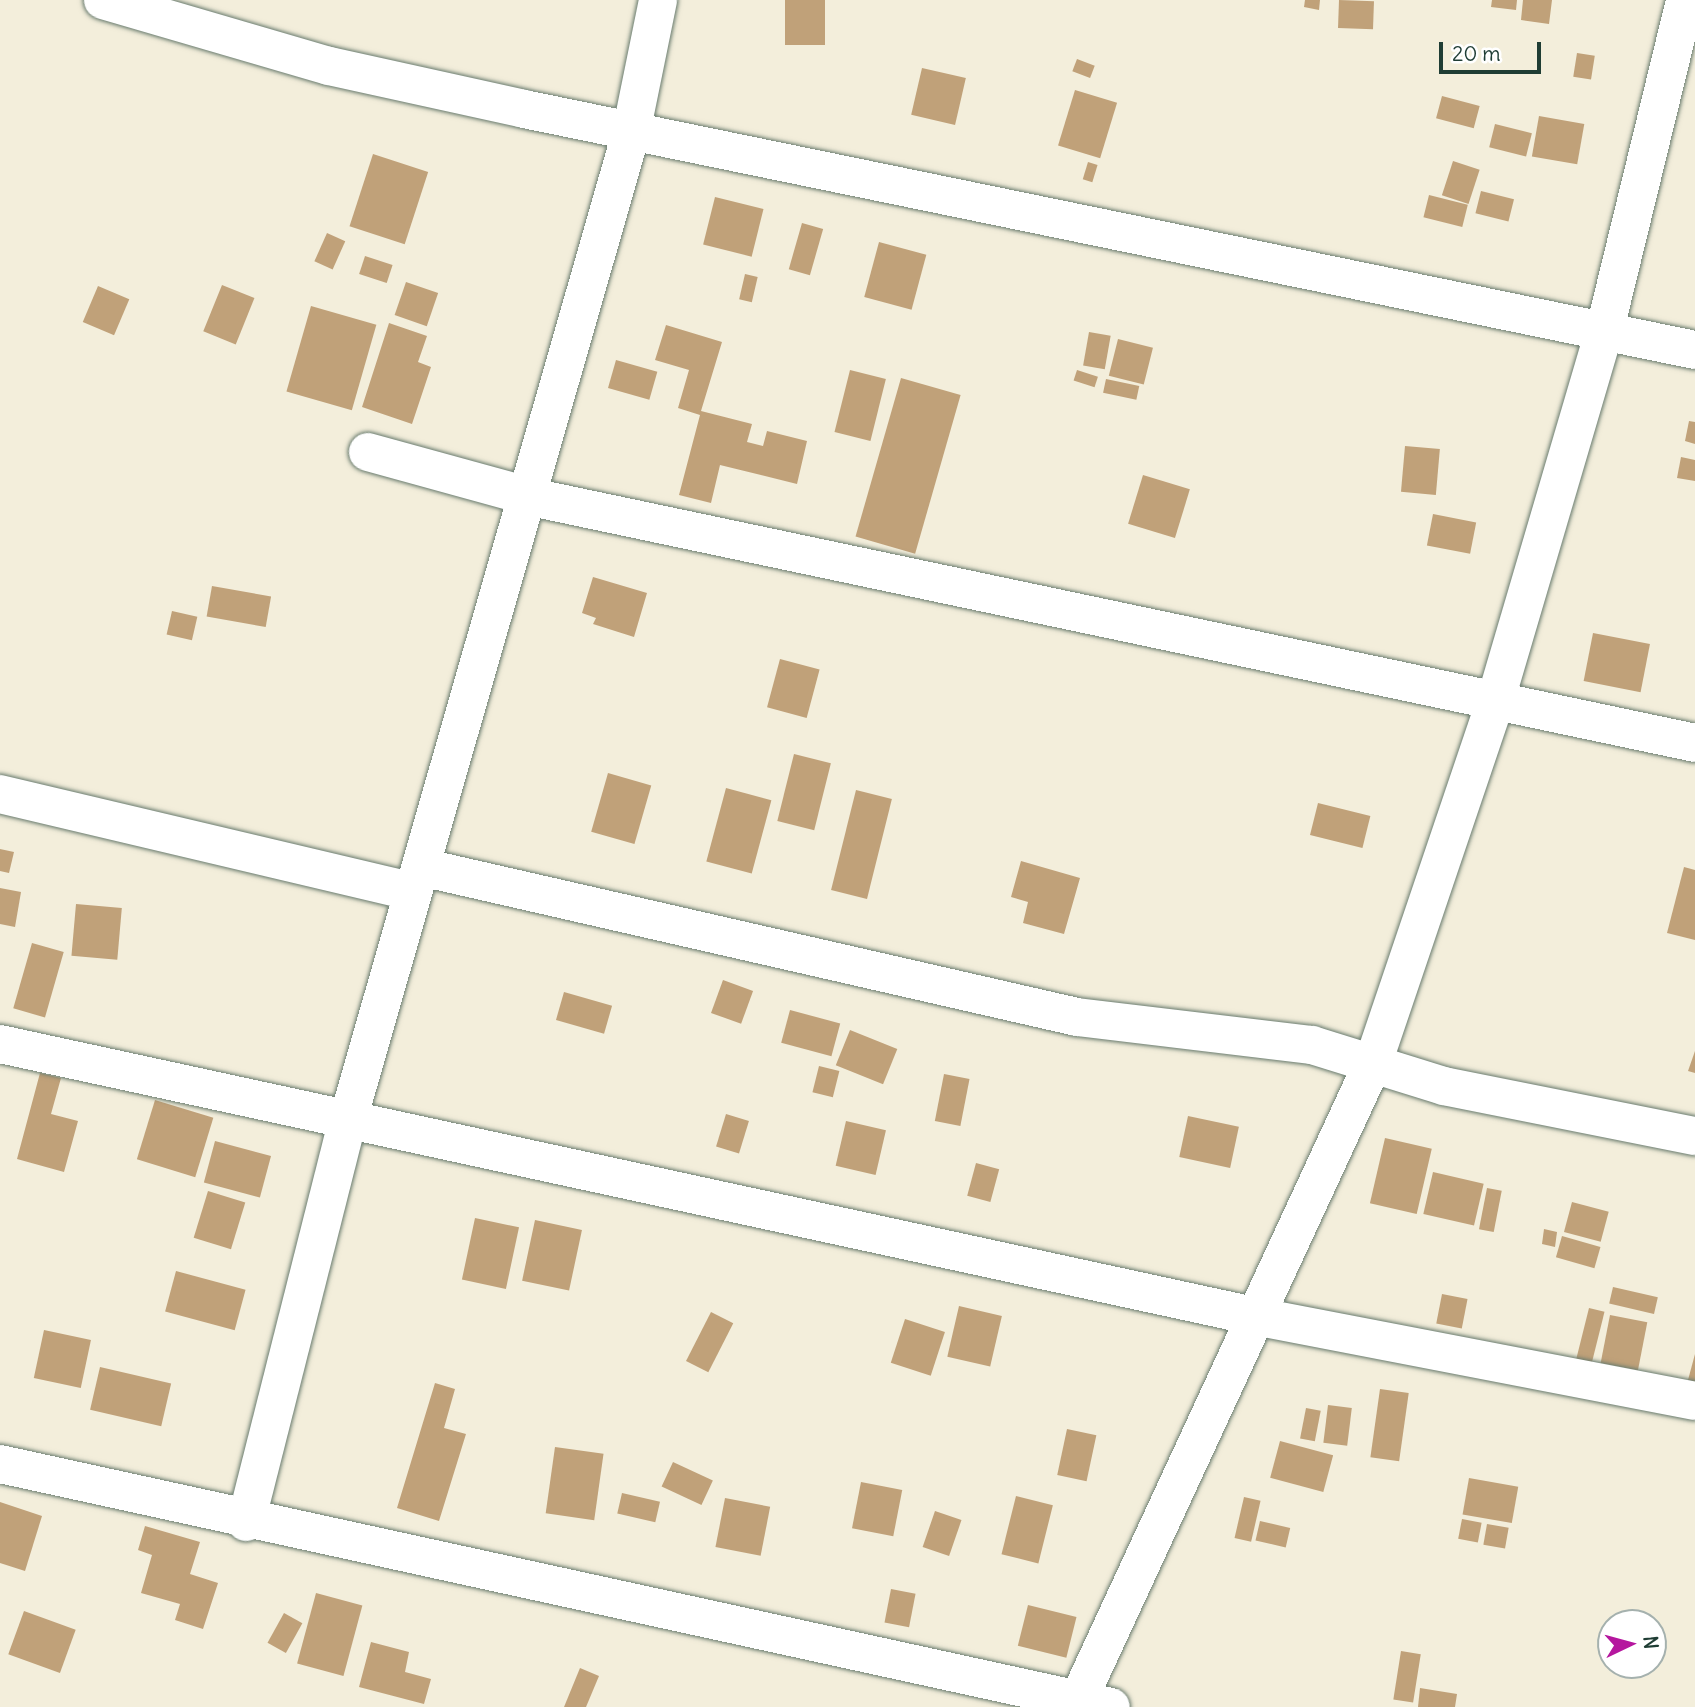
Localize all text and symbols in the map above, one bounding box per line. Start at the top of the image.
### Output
scale bar [1443,28,1544,72]
text: 20 m [1452,40,1501,67]
north arrow [1597,1609,1667,1679]
text: N [1638,1635,1663,1650]

